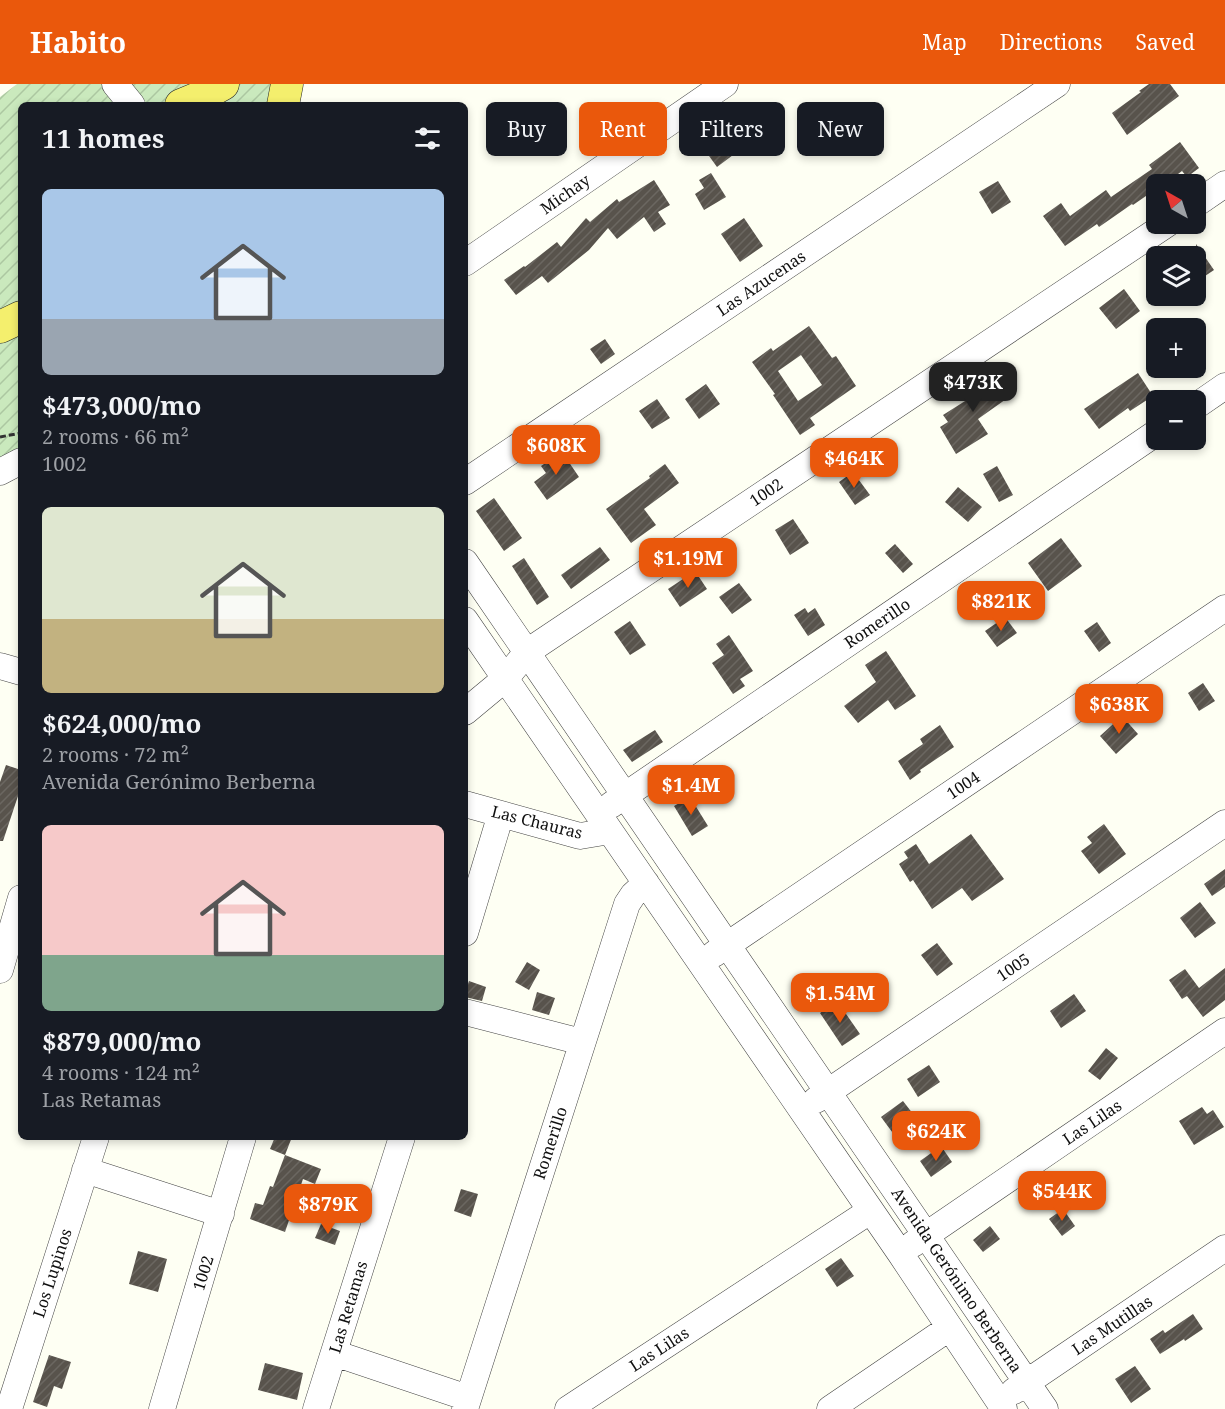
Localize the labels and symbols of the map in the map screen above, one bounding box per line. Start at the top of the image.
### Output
street label: Michay [536,168,595,219]
north arrow [1146,174,1206,234]
street label: Las Azucenas [712,245,810,321]
pin: $473K [931,362,1015,413]
pin: $608K [514,425,598,476]
pin: $464K [812,438,896,489]
street label: 1002 [745,473,787,511]
pin: $1.19M [639,538,737,589]
pin: $821K [959,581,1043,632]
street label: Romerillo [840,593,914,653]
pin: $638K [1077,684,1161,735]
pin: $1.4M [649,765,733,816]
street label: 1004 [942,766,984,804]
street label: Las Chauras [489,800,585,844]
street label: 1005 [992,948,1034,986]
pin: $1.54M [791,973,889,1024]
street label: Las Lilas [1058,1094,1126,1150]
street label: Romerillo [528,1104,572,1182]
pin: $624K [894,1111,978,1162]
pin: $544K [1020,1171,1104,1222]
street label: Avenida Gerónimo Berberna [887,1183,1027,1377]
pin: $879K [286,1184,370,1235]
street label: Los Lupinos [27,1226,77,1320]
street label: 1002 [187,1253,219,1293]
street label: Las Retamas [324,1258,372,1356]
street label: Las Mutillas [1068,1290,1156,1360]
street label: Las Lilas [625,1322,693,1376]

